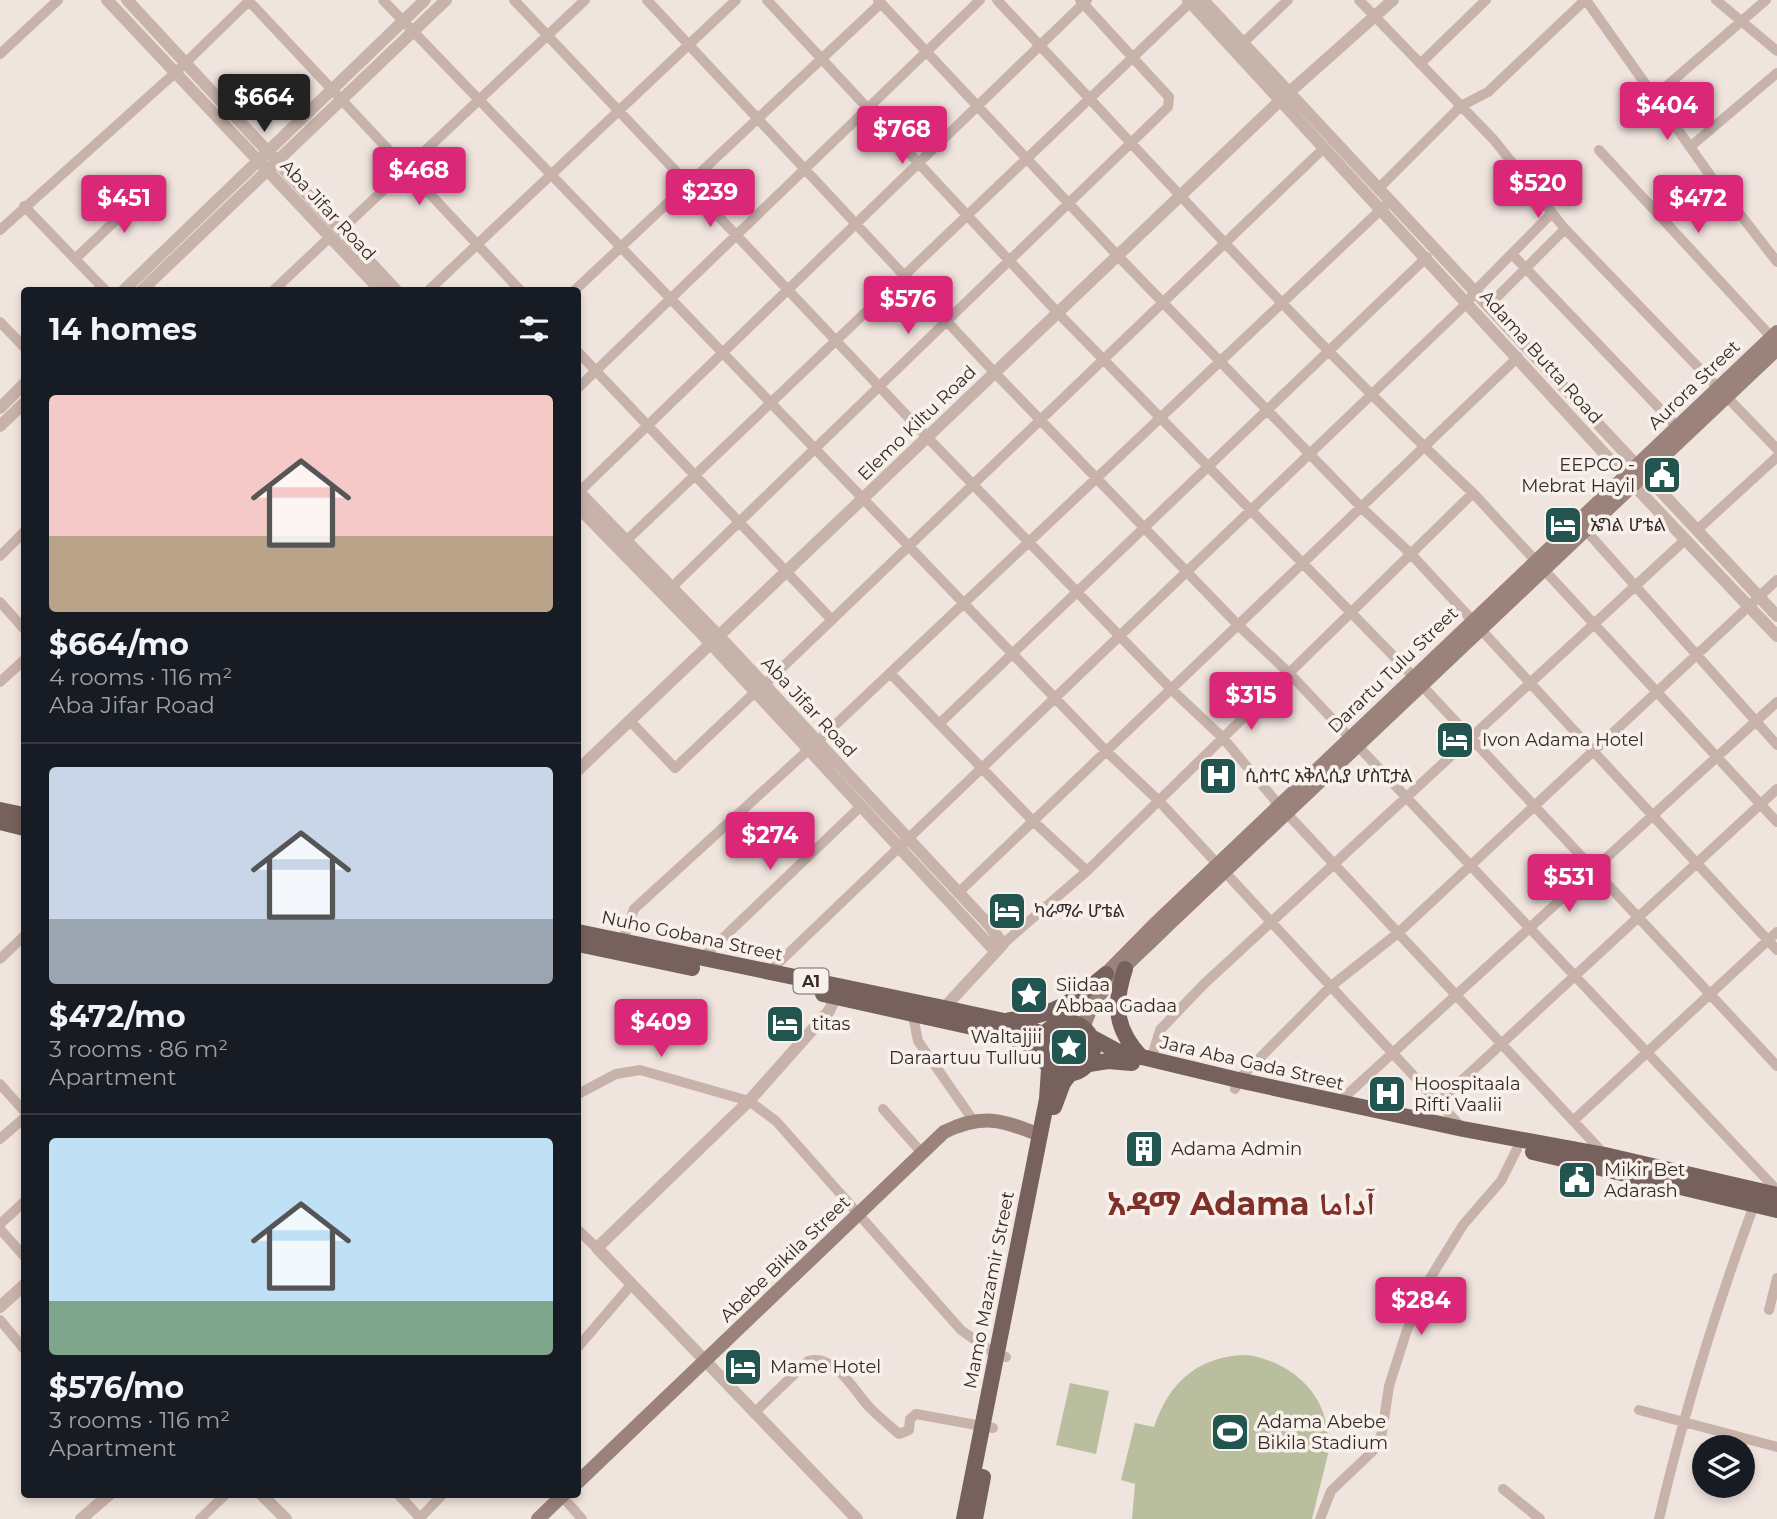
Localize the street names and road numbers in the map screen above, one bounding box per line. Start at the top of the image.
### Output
street label: Aba Jifar Road [276,155,380,265]
street label: Adama Butta Road [1475,286,1607,428]
street label: Aurora Street [1643,336,1745,434]
street label: Elemo Kiltu Road [853,361,981,485]
street label: Darartu Tulu Street [1323,602,1463,738]
street label: Aba Jifar Road [757,652,861,762]
street label: Nuho Gobana Street [599,906,785,966]
road number: A1 [794,968,828,993]
street label: Jara Aba Gada Street [1157,1031,1346,1095]
street label: Mamo Mazamir Street [959,1189,1019,1391]
street label: Abebe Bikila Street [715,1191,855,1327]

